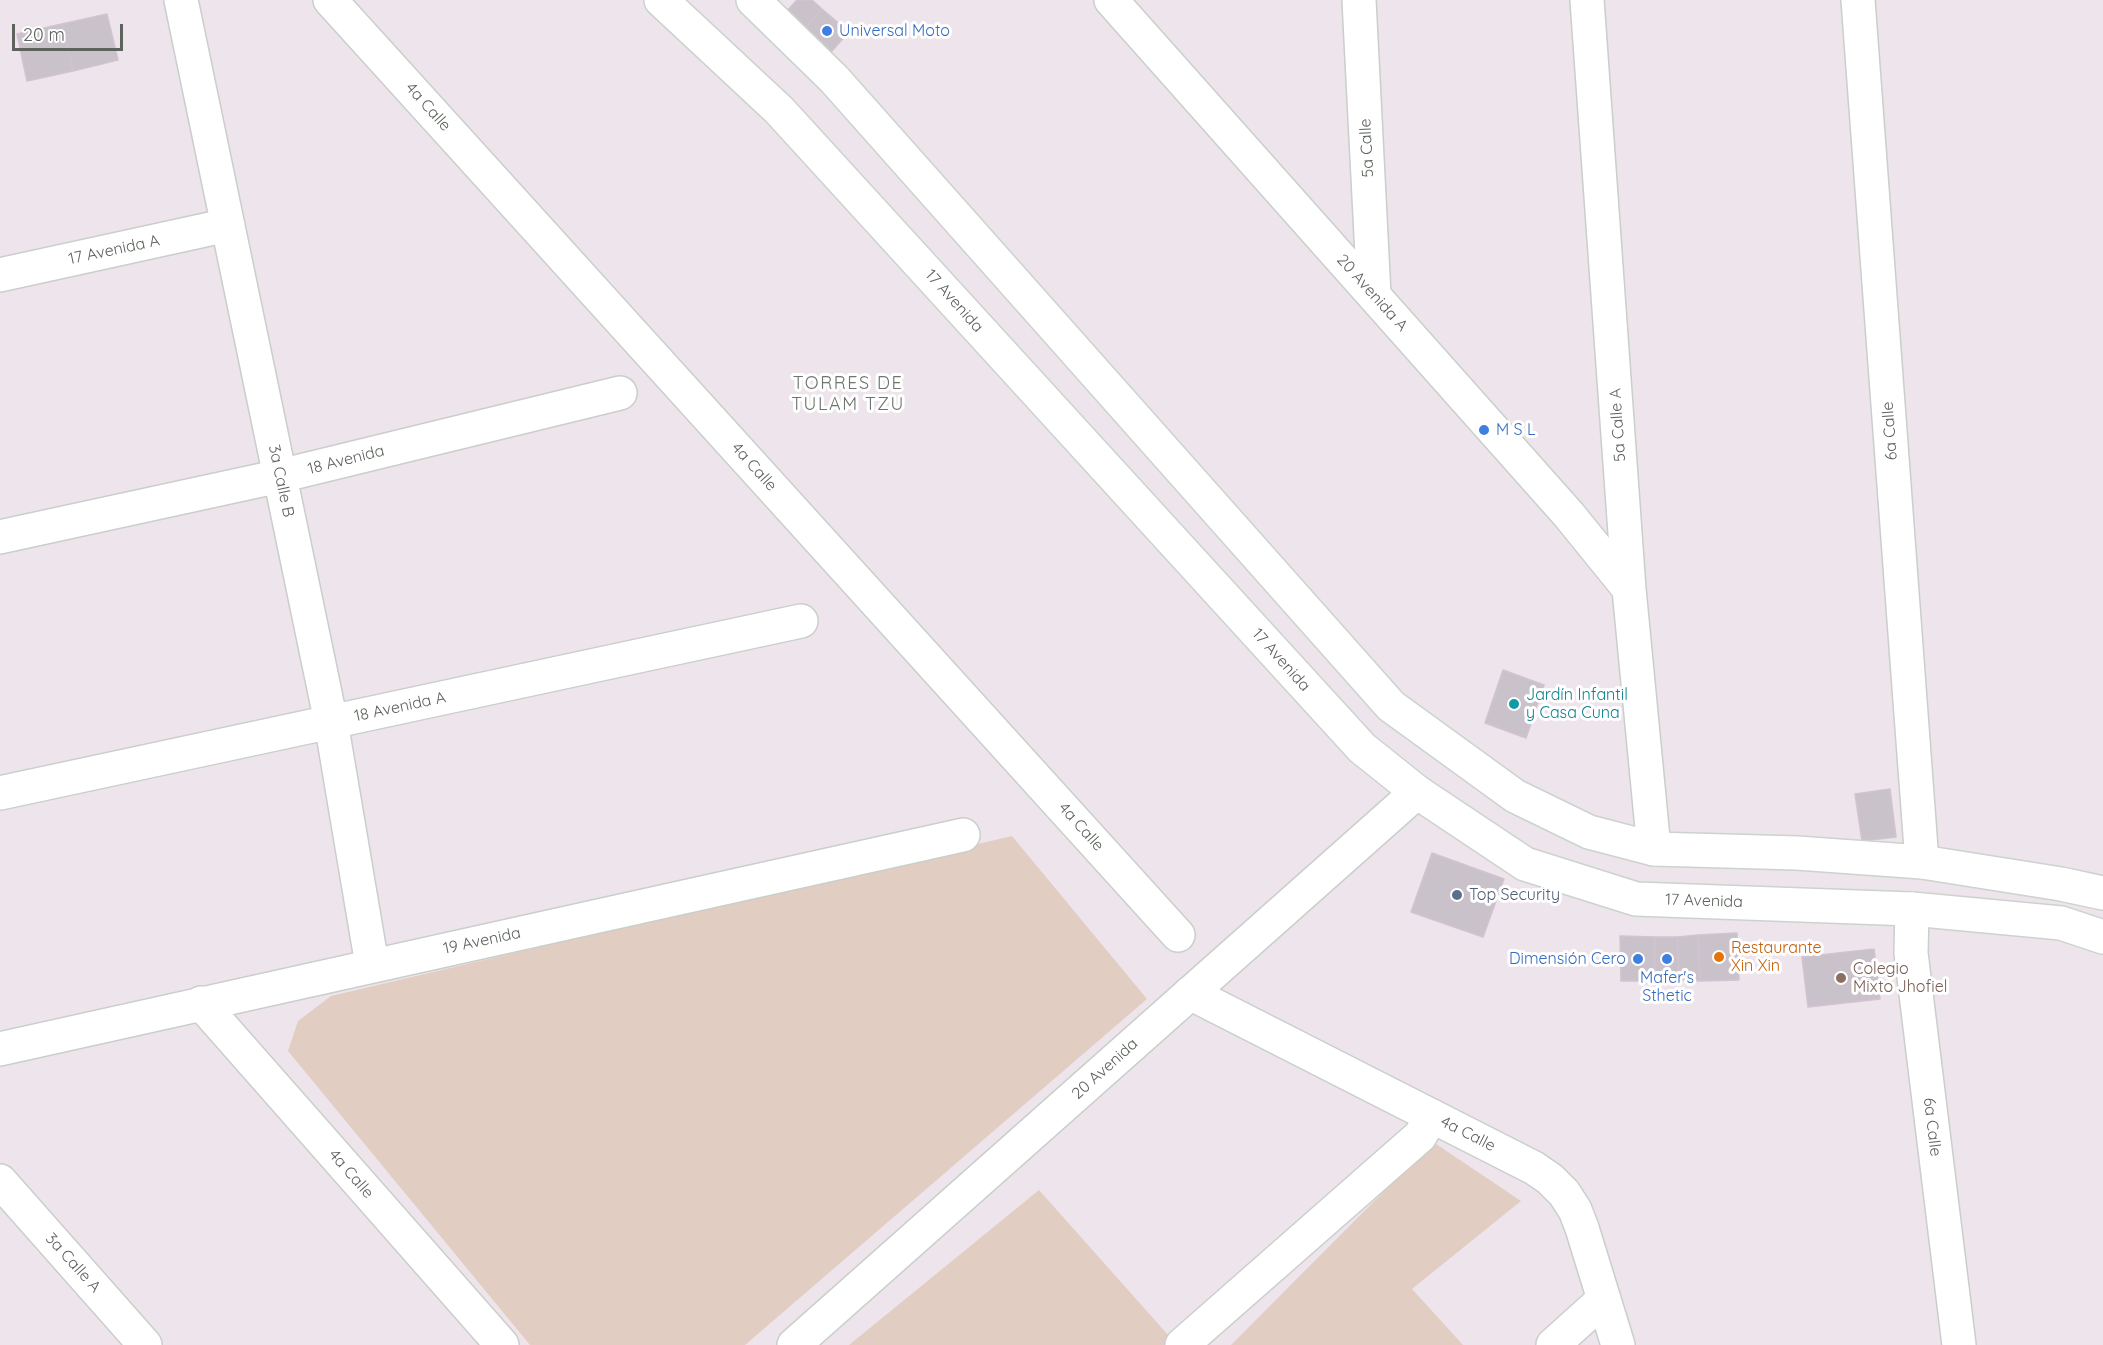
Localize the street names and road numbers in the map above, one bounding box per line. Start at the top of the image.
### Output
street label: 4a Calle [401,79,455,135]
street label: 5a Calle [1356,118,1378,178]
street label: 17 Avenida A [67,231,161,269]
street label: 20 Avenida A [1332,251,1412,335]
street label: 17 Avenida [921,266,987,336]
street label: 5a Calle A [1606,387,1630,463]
street label: 6a Calle [1878,401,1902,461]
street label: 4a Calle [727,439,781,495]
street label: 18 Avenida [306,441,386,479]
street label: 3a Calle B [264,443,298,519]
street label: 17 Avenida [1248,625,1314,695]
street label: 18 Avenida A [353,688,447,726]
street label: 4a Calle [1054,799,1108,855]
street label: 17 Avenida [1665,890,1743,912]
street label: 19 Avenida [442,923,522,959]
street label: 20 Avenida [1068,1034,1142,1104]
street label: 6a Calle [1919,1097,1945,1157]
street label: 4a Calle [1437,1112,1499,1156]
street label: 4a Calle [324,1145,378,1203]
street label: 3a Calle A [41,1229,105,1297]

